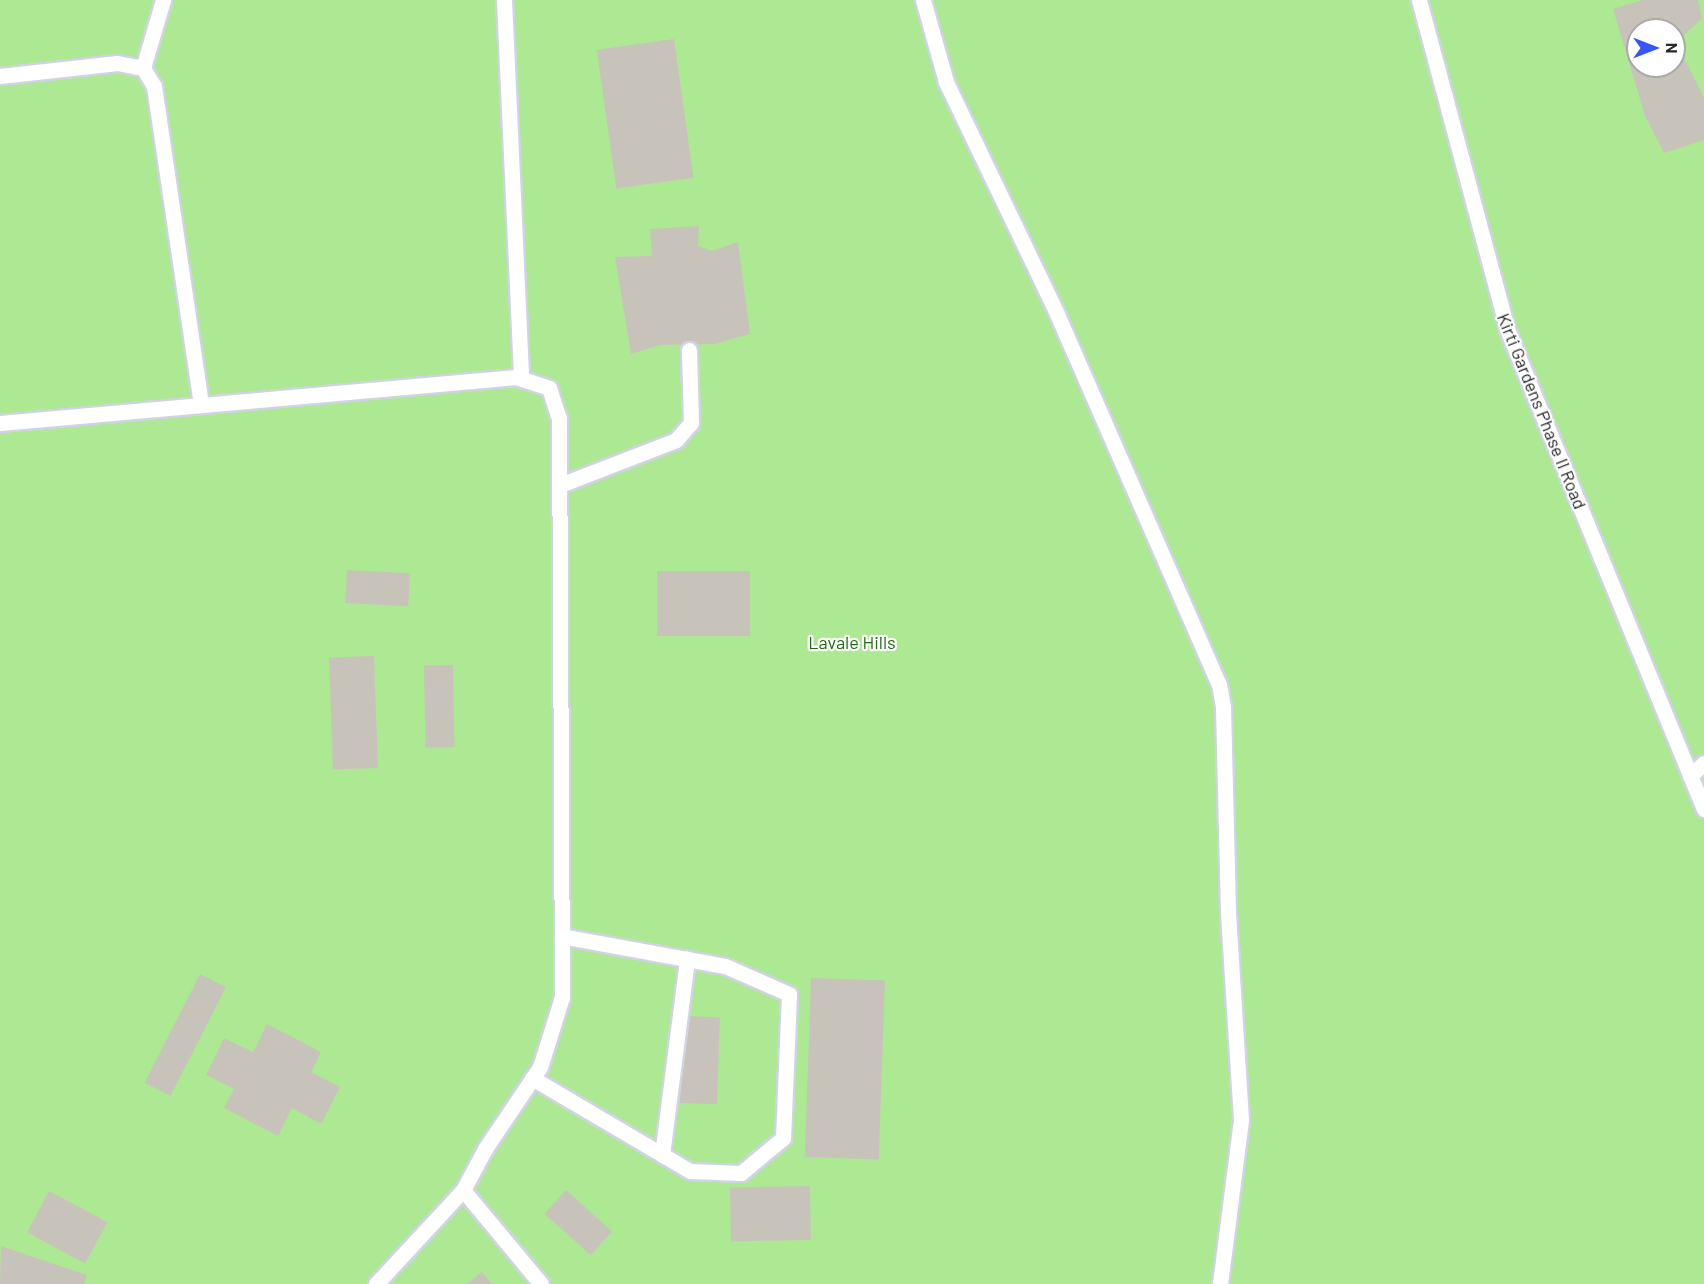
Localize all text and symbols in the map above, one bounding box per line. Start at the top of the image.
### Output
north arrow [1626,18,1686,78]
text: N [1663,43,1682,53]
street label: Kirti Gardens Phase II Road [1493,310,1591,512]
park label: Lavale Hills [808,631,896,653]

